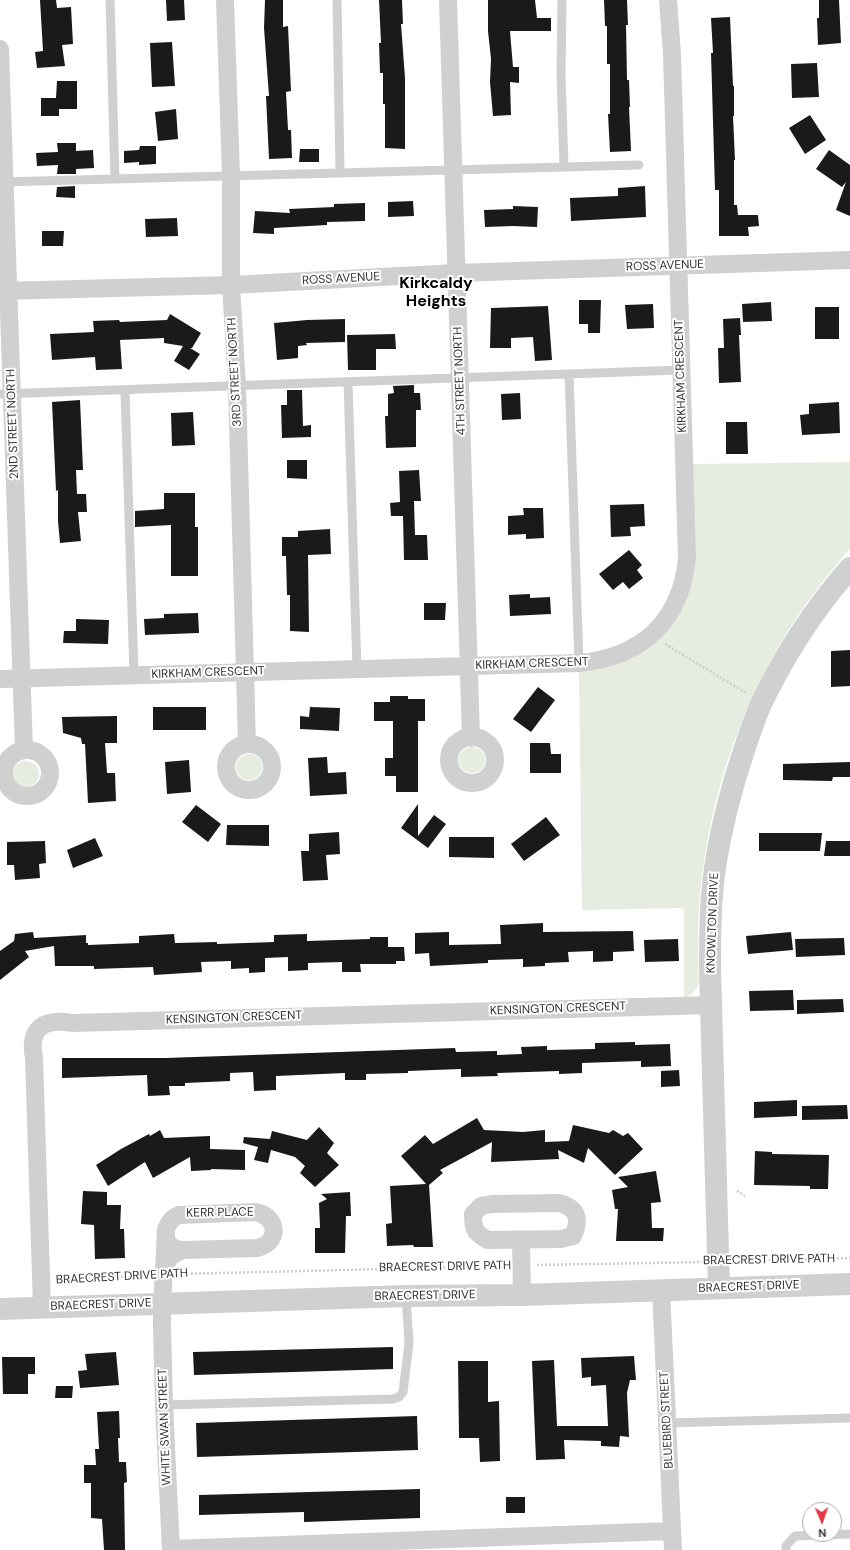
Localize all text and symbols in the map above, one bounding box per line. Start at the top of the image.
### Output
street label: ROSS AVENUE [626,257,704,275]
street label: ROSS AVENUE [302,270,380,288]
district label: Kirkcaldy Heights [399,274,473,312]
street label: 3RD STREET NORTH [225,317,245,427]
street label: KIRKHAM CRESCENT [672,319,690,433]
street label: 4TH STREET NORTH [451,326,469,436]
street label: 2ND STREET NORTH [4,369,22,479]
street label: KIRKHAM CRESCENT [475,655,589,673]
street label: KIRKHAM CRESCENT [151,664,265,682]
street label: KNOWLTON DRIVE [704,872,722,974]
street label: KENSINGTON CRESCENT [490,999,626,1019]
street label: KENSINGTON CRESCENT [166,1008,302,1028]
street label: KERR PLACE [186,1205,254,1221]
street label: BRAECREST DRIVE PATH [703,1252,835,1268]
street label: BRAECREST DRIVE PATH [379,1259,511,1275]
street label: BRAECREST DRIVE PATH [56,1266,188,1288]
street label: BRAECREST DRIVE [698,1278,800,1296]
street label: BRAECREST DRIVE [374,1288,476,1304]
street label: BRAECREST DRIVE [50,1296,152,1314]
street label: WHITE SWAN STREET [156,1368,174,1486]
street label: BLUEBIRD STREET [657,1371,677,1469]
north arrow [802,1502,842,1542]
text: N [818,1526,827,1540]

